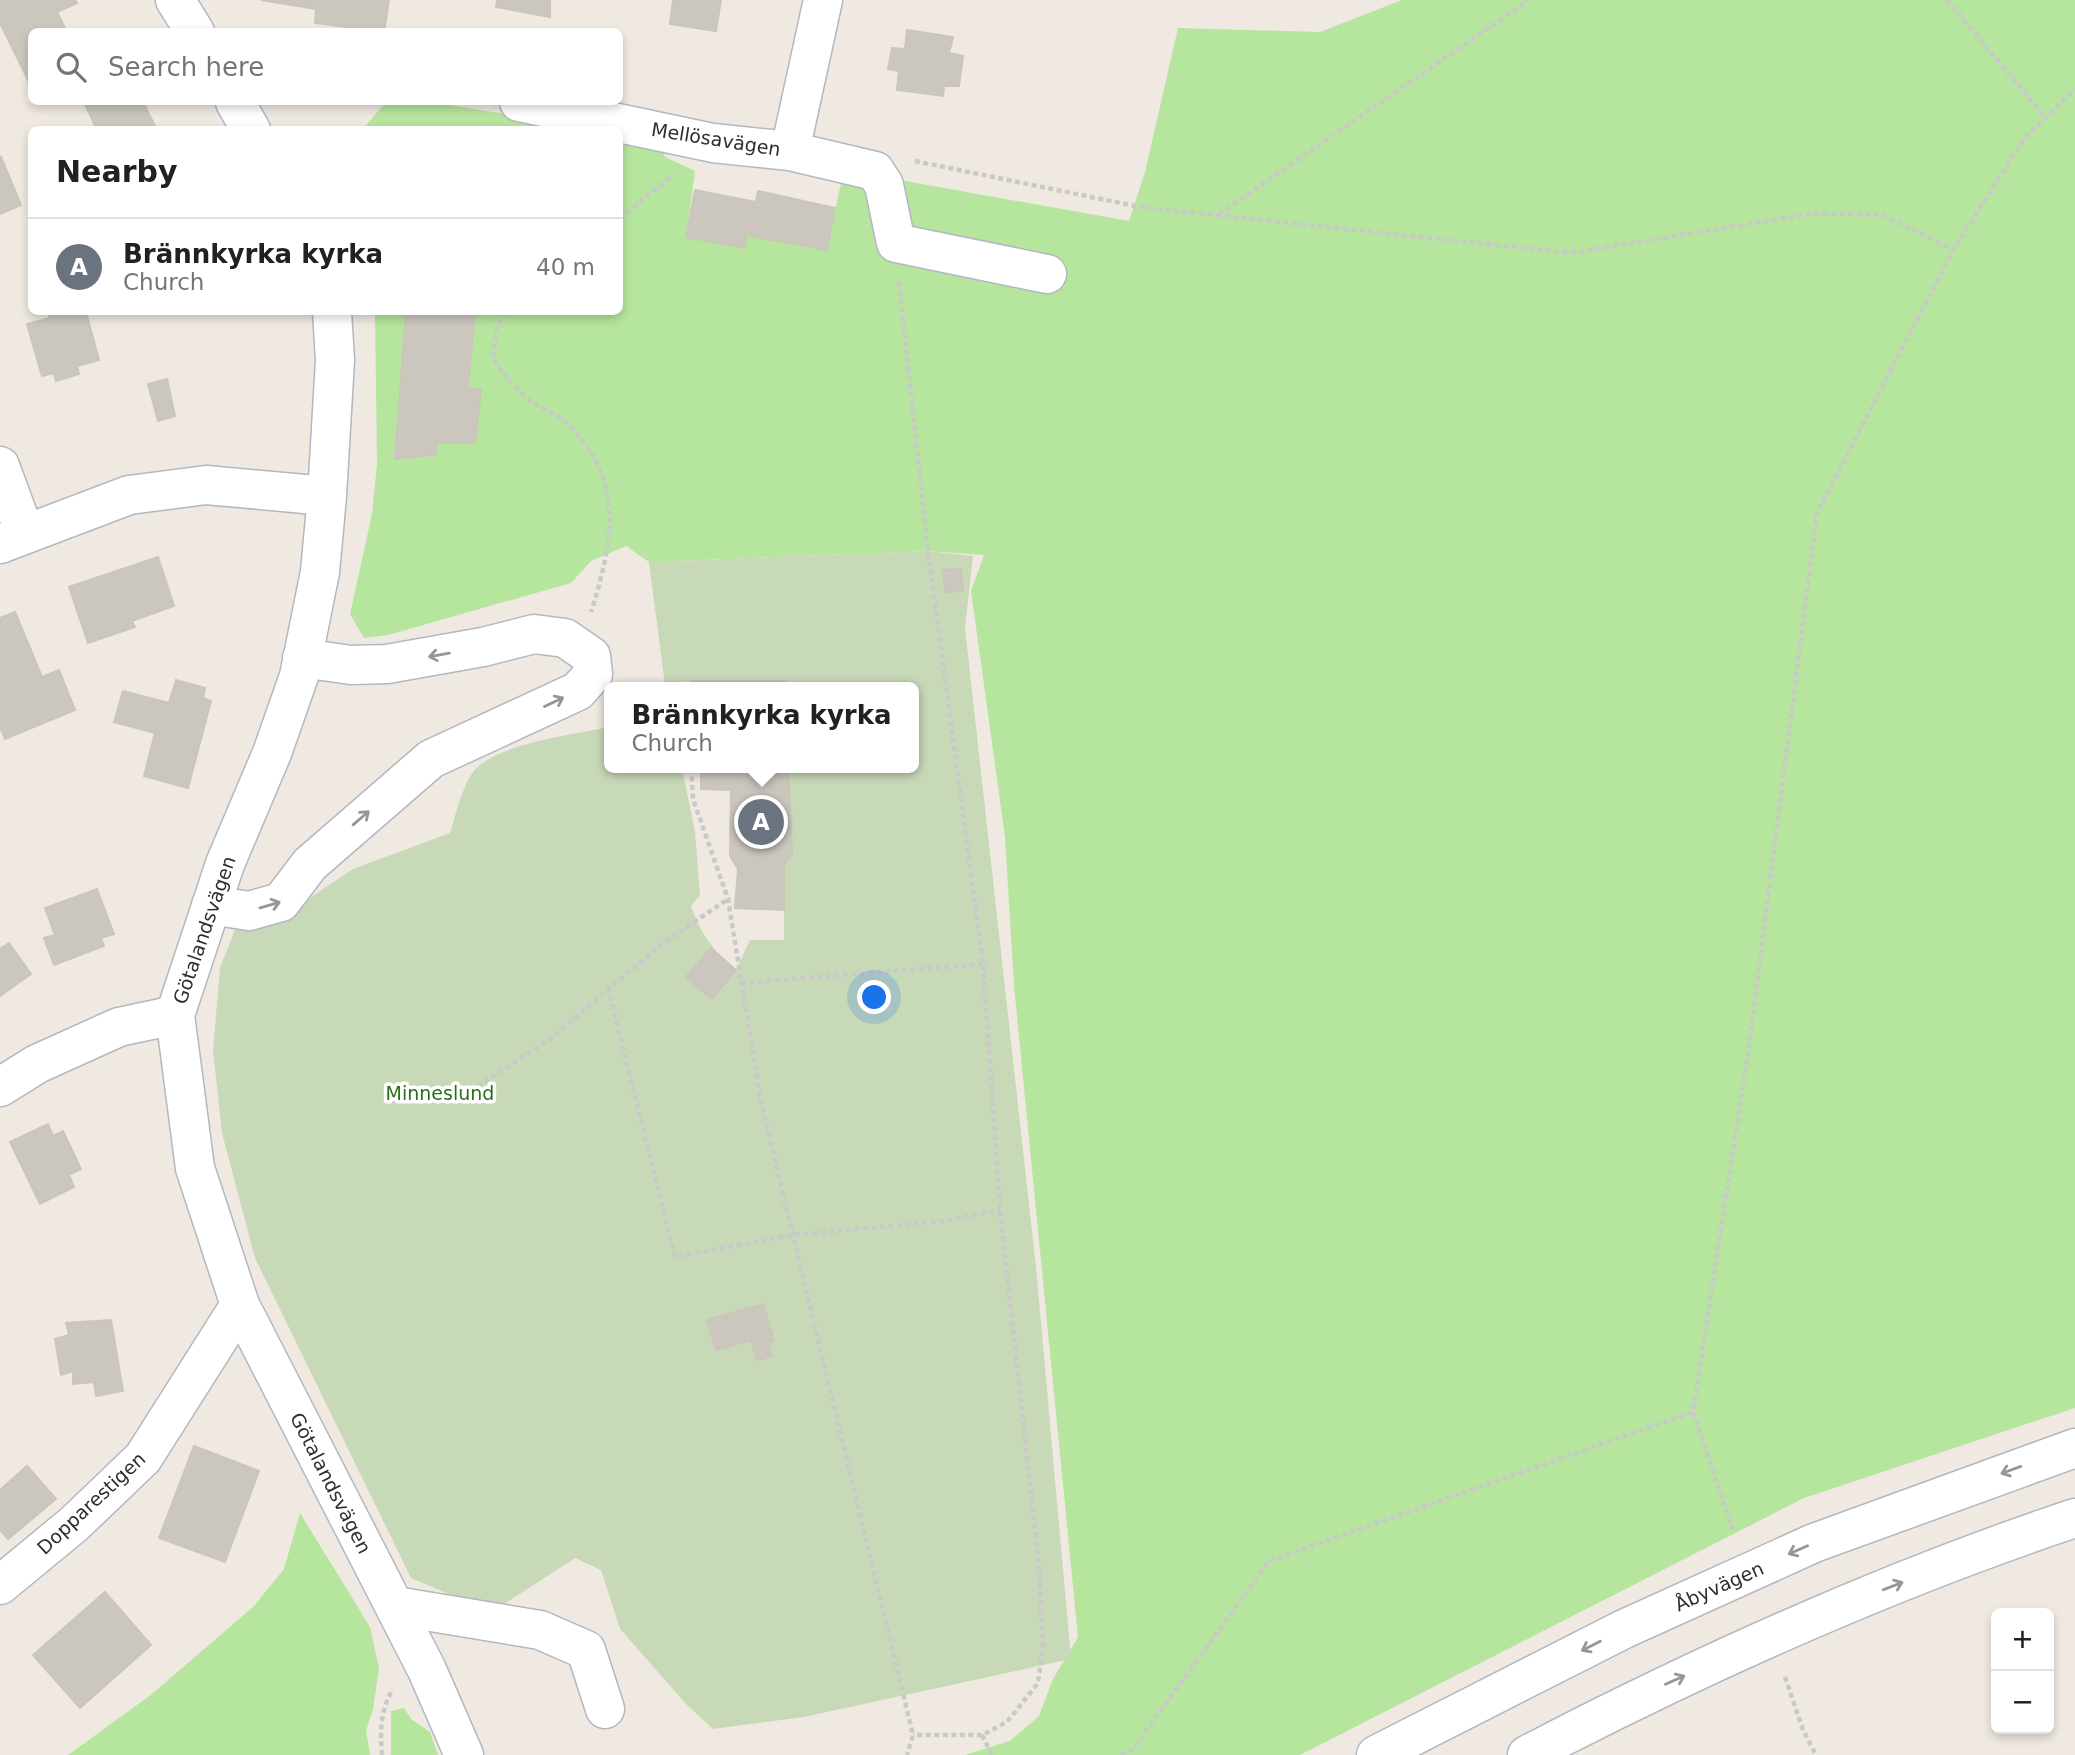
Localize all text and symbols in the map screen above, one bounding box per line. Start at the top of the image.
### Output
search box [28,28,623,105]
icon: search [52,48,90,86]
text: Search here [108,52,264,82]
street label: Mellösavägen [650,118,782,160]
text: Nearby [56,154,178,189]
text: Brännkyrka kyrka [123,239,383,269]
text: A [70,254,88,280]
text: 40 m [536,254,595,280]
text: Church [123,269,204,295]
one-way arrow [428,649,451,662]
popup [604,682,919,773]
one-way arrow [543,694,564,708]
text: Brännkyrka kyrka [631,700,892,730]
text: Church [631,730,713,756]
pin: A [738,796,784,848]
one-way arrow [352,810,370,826]
street label: Götalandsvägen [168,853,240,1007]
one-way arrow [259,898,281,911]
your location [857,980,891,1014]
park label: Minneslund [386,1082,494,1104]
street label: Götalandsvägen [286,1409,376,1557]
street label: Dopparestigen [32,1447,150,1559]
one-way arrow [2000,1465,2022,1477]
one-way arrow [1787,1544,1809,1557]
street label: Åbyvägen [1671,1557,1767,1615]
one-way arrow [1882,1579,1904,1592]
map controls [1991,1608,2054,1734]
button: + [1991,1608,2054,1671]
one-way arrow [1581,1639,1602,1653]
button: − [1991,1671,2054,1734]
one-way arrow [1664,1673,1686,1686]

